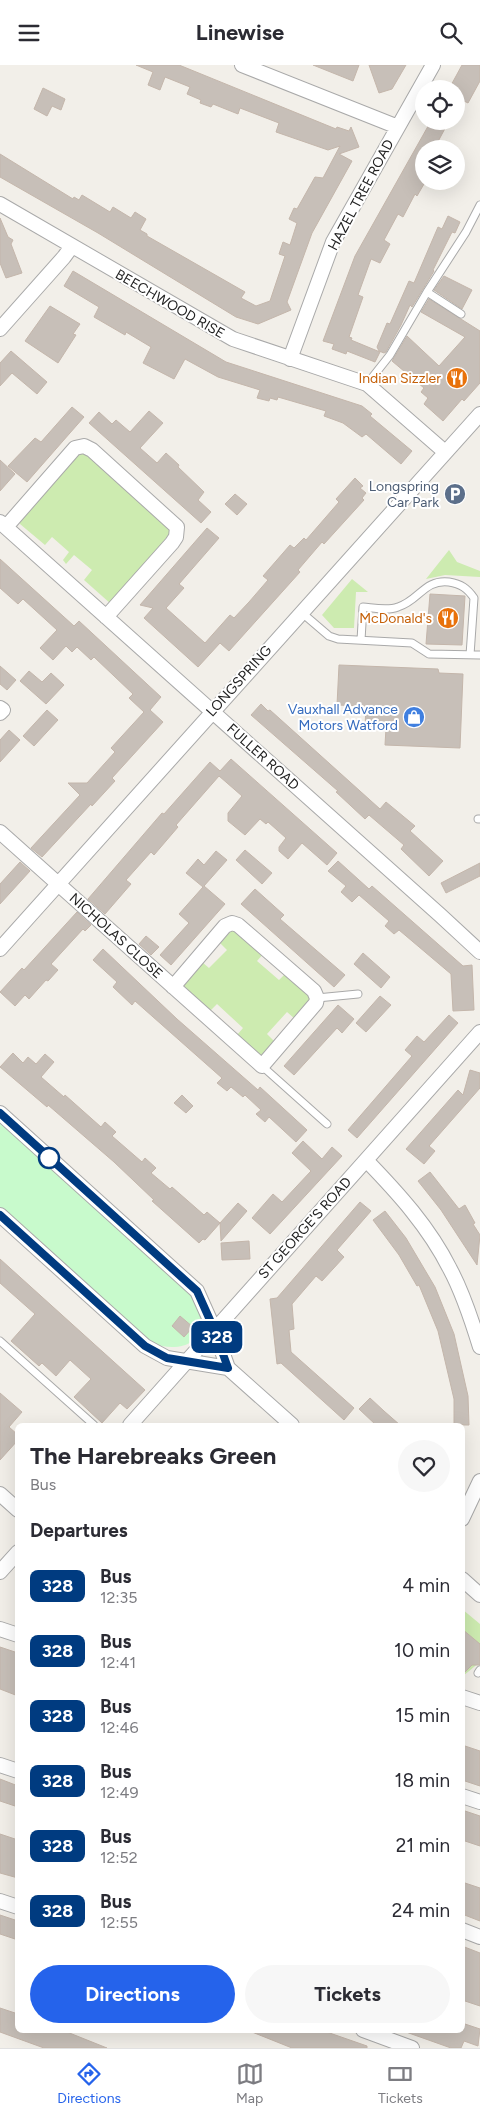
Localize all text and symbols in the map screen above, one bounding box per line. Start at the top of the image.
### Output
icon: menu [15,19,43,47]
text: Linewise [196,19,284,46]
icon: search [437,19,465,47]
map controls [415,80,465,190]
button: locate [415,80,465,130]
street label: HAZEL TREE ROAD [325,137,397,253]
button: layers [415,140,465,190]
street label: BEECHWOOD RISE [112,266,228,342]
restaurant icon: Indian Sizzler [445,366,469,390]
place label: Indian Sizzler [358,370,441,387]
place label: Longspring Car Park [369,478,439,511]
parking icon: Longspring Car Park [443,482,467,506]
restaurant icon: McDonald's [436,606,460,630]
place label: McDonald's [359,610,432,627]
street label: LONGSPRING [203,642,276,720]
place label: Vauxhall Advance Motors Watford [288,701,398,734]
shop icon: Vauxhall Advance Motors Watford [402,705,426,729]
street label: FULLER ROAD [223,720,303,794]
street label: NICHOLAS CLOSE [66,890,166,982]
unlabelled marker [38,1147,60,1169]
street label: ST GEORGE'S ROAD [255,1174,355,1282]
line badge: 328 [188,1321,246,1353]
text: 328 [201,1326,233,1348]
button: heart [398,1440,450,1492]
text: The Harebreaks Green [30,1441,276,1470]
text: Bus [30,1475,56,1494]
text: Departures [30,1519,128,1542]
text: Bus [100,1565,131,1588]
text: 4 min [402,1574,450,1597]
text: 328 [42,1575,73,1597]
text: 12:35 [100,1588,138,1607]
text: Bus [100,1630,131,1653]
text: 10 min [394,1639,450,1662]
text: 328 [42,1640,73,1662]
text: 12:41 [100,1653,136,1672]
text: Bus [100,1695,131,1718]
text: 15 min [395,1704,450,1727]
text: 328 [42,1705,73,1727]
text: 12:46 [100,1718,139,1737]
text: Bus [100,1760,131,1783]
text: 18 min [395,1769,450,1792]
text: 328 [42,1770,73,1792]
text: 12:49 [100,1783,139,1802]
text: Bus [100,1825,131,1848]
text: 21 min [396,1834,450,1857]
text: 328 [42,1835,73,1857]
text: 12:52 [100,1848,138,1867]
text: Bus [100,1890,131,1913]
text: 24 min [392,1899,450,1922]
text: 328 [42,1900,73,1922]
text: 12:55 [100,1913,138,1932]
button: Directions [30,1965,235,2023]
button: Tickets [245,1965,450,2023]
tab: Directions [57,2060,121,2107]
tab: Map [236,2060,264,2107]
tab: Tickets [378,2060,423,2107]

